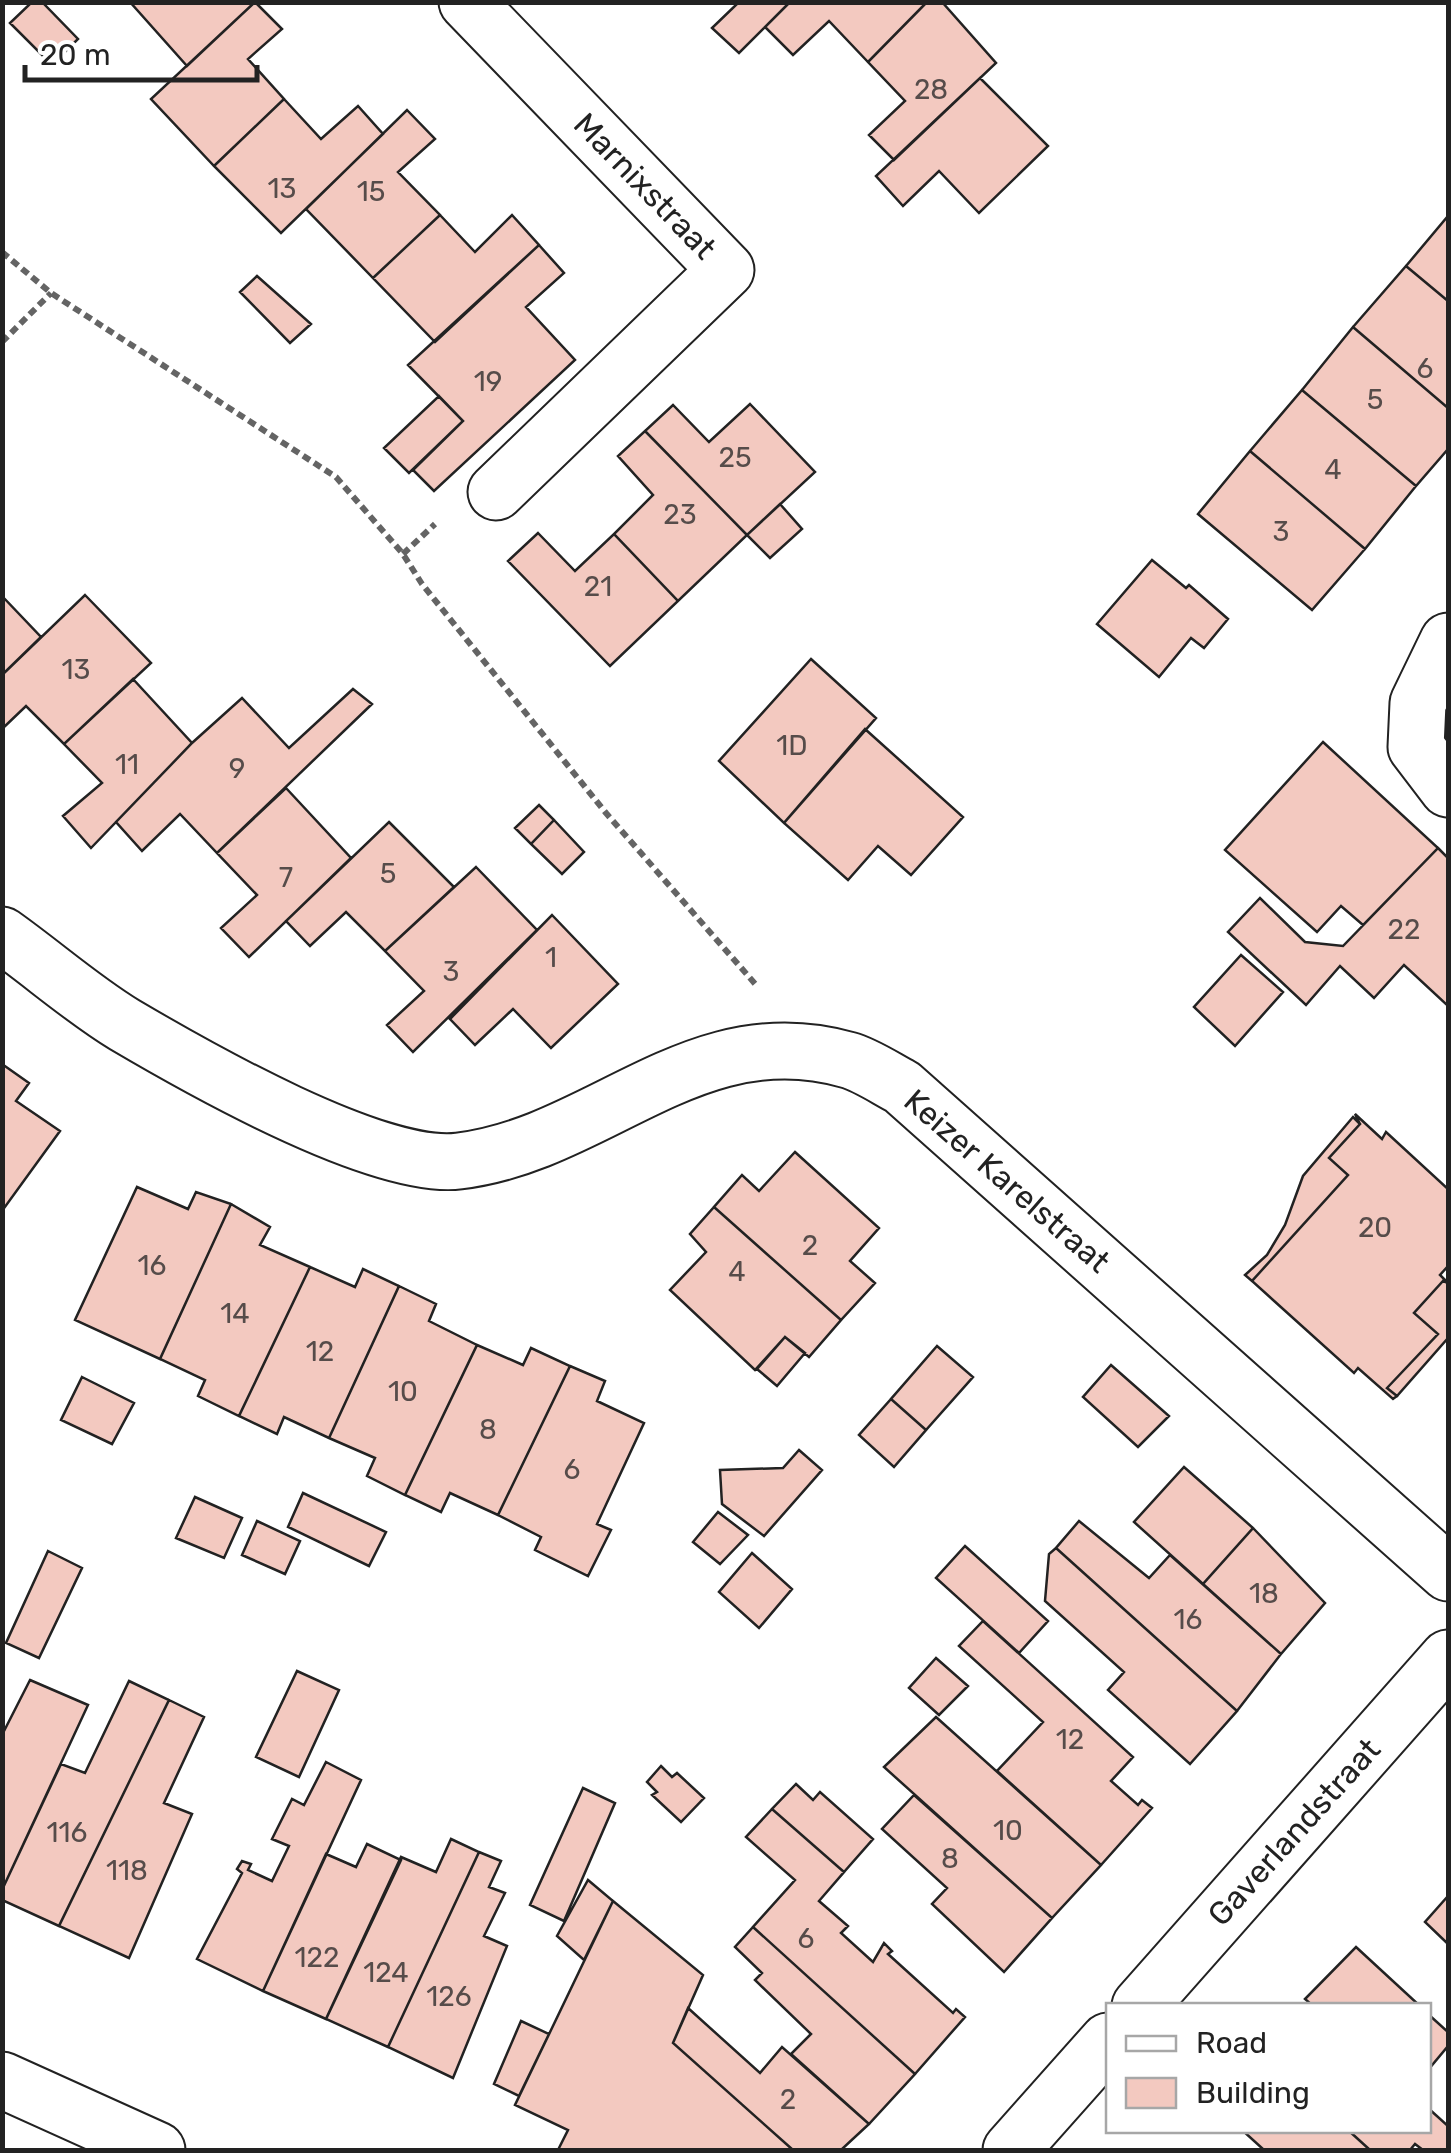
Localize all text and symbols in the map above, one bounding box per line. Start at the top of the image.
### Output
scale bar [25,20,258,82]
text: 20 m [40,37,111,73]
house number: 28 [914,73,948,106]
street label: Marnixstraat [566,105,724,267]
house number: 13 [268,172,296,205]
house number: 15 [357,175,385,208]
house number: 6 [1417,352,1433,385]
house number: 19 [474,365,502,398]
house number: 5 [1367,383,1383,416]
house number: 25 [718,441,752,474]
house number: 4 [1324,453,1342,486]
house number: 23 [663,498,697,531]
house number: 3 [1273,515,1289,548]
house number: 21 [584,570,612,603]
house number: 13 [62,653,90,686]
house number: 1D [776,729,808,762]
house number: 11 [115,748,139,781]
house number: 9 [229,752,245,785]
house number: 5 [380,857,396,890]
house number: 7 [279,861,293,894]
house number: 22 [1388,913,1420,946]
house number: 1 [545,941,557,974]
house number: 3 [443,955,459,988]
street label: Keizer Karelstraat [896,1081,1118,1281]
house number: 20 [1358,1211,1392,1244]
house number: 2 [802,1229,818,1262]
house number: 16 [138,1249,166,1282]
house number: 4 [728,1255,746,1288]
house number: 14 [220,1297,250,1330]
house number: 12 [306,1335,334,1368]
house number: 10 [388,1375,418,1408]
house number: 8 [479,1413,497,1446]
house number: 6 [564,1453,580,1486]
house number: 18 [1249,1577,1279,1610]
house number: 16 [1174,1603,1202,1636]
house number: 12 [1056,1723,1084,1756]
street label: Gaverlandstraat [1200,1731,1388,1933]
house number: 10 [993,1814,1023,1847]
house number: 116 [47,1816,87,1849]
house number: 8 [941,1842,959,1875]
house number: 118 [106,1854,148,1887]
house number: 6 [798,1922,814,1955]
house number: 122 [295,1941,339,1974]
house number: 124 [363,1956,409,1989]
house number: 126 [426,1980,472,2013]
legend [1106,2003,1431,2133]
text: Road [1196,2025,1267,2061]
text: Building [1196,2075,1310,2111]
house number: 2 [780,2083,796,2116]

